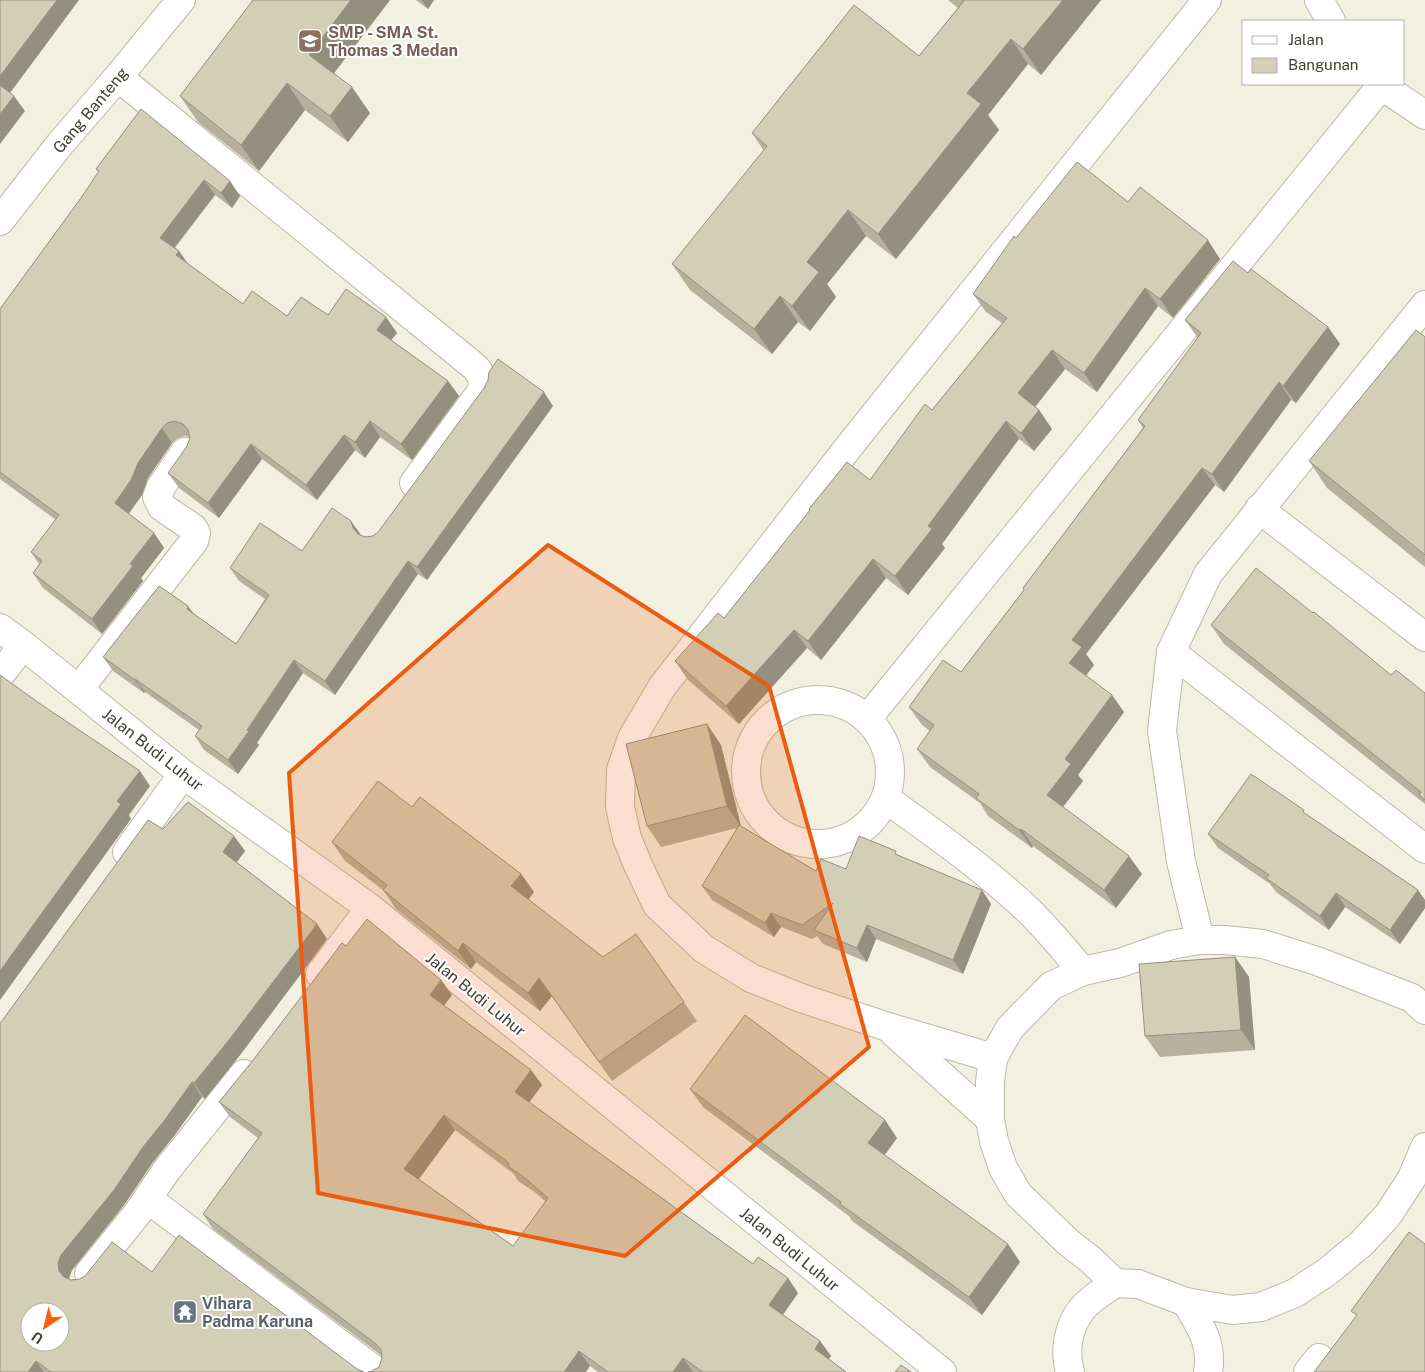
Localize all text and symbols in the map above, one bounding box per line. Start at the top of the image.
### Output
legend [1242,20,1405,85]
place label: SMP - SMA St. Thomas 3 Medan [328,23,458,60]
school or university icon: SMP - SMA St. Thomas 3 Medan [297,28,323,54]
text: Jalan [1288,31,1324,48]
text: Bangunan [1288,56,1359,73]
street label: Gang Banteng [49,63,132,157]
street label: Jalan Budi Luhur [98,704,207,795]
street label: Jalan Budi Luhur [422,948,529,1040]
street label: Jalan Budi Luhur [736,1203,843,1295]
place label: Vihara Padma Karuna [202,1294,313,1331]
temple icon: Vihara Padma Karuna [172,1299,198,1325]
north arrow [20,1302,70,1352]
text: U [29,1328,46,1347]

